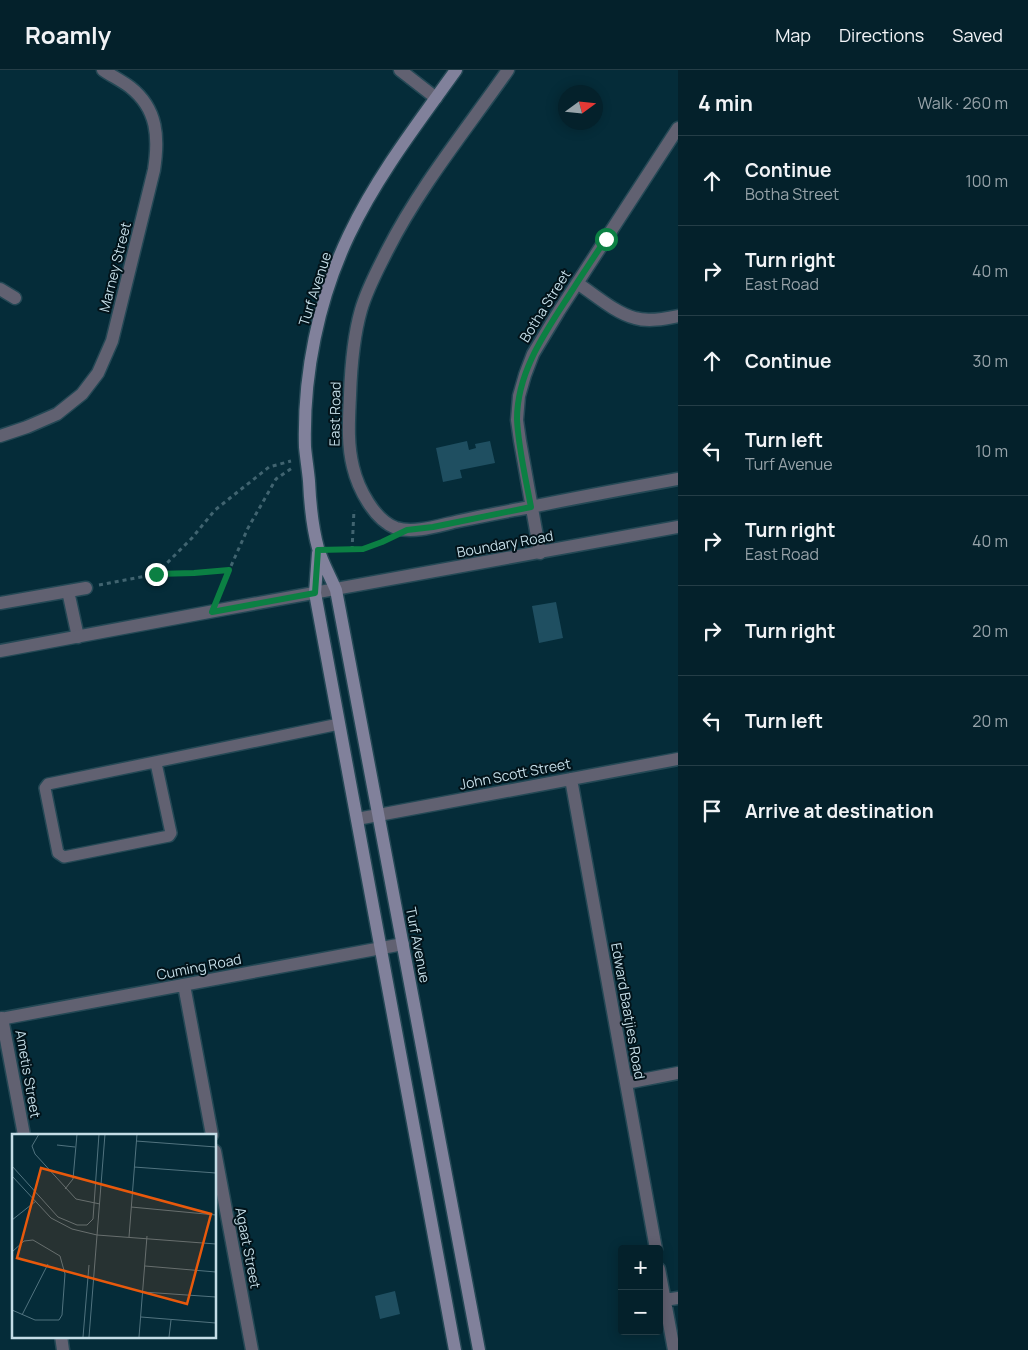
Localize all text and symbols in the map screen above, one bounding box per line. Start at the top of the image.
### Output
text: Roamly [25,18,111,51]
text: Map [775,23,811,47]
text: Directions [839,23,924,47]
text: Saved [952,23,1003,47]
north arrow [558,85,603,130]
text: 4 min [698,89,753,117]
text: Walk · 260 m [918,92,1008,114]
text: Continue [745,157,831,183]
icon: ahead [698,167,726,195]
text: 100 m [965,170,1008,192]
text: Botha Street [745,183,839,205]
street label: Marney Street [94,219,135,314]
route start [595,228,618,251]
text: Turn right [745,247,835,273]
street label: Turf Avenue [294,249,335,328]
icon: right [698,257,726,285]
text: 40 m [972,260,1008,282]
street label: Botha Street [515,265,575,346]
text: East Road [745,273,819,295]
icon: ahead [698,347,726,375]
text: Continue [745,348,831,374]
text: 30 m [973,350,1008,372]
street label: East Road [324,381,345,447]
text: Turn left [745,427,823,453]
icon: left [698,437,726,465]
text: 10 m [975,440,1008,462]
text: Turf Avenue [745,453,833,475]
text: Turn right [745,517,835,543]
street label: Boundary Road [455,526,555,561]
icon: right [698,527,726,555]
text: 40 m [972,530,1008,552]
text: East Road [745,543,819,565]
route end [145,563,168,586]
icon: right [698,617,726,645]
text: Turn right [745,618,835,644]
text: 20 m [972,620,1008,642]
icon: left [698,707,726,735]
text: Turn left [745,708,823,734]
text: 20 m [972,710,1008,732]
street label: John Scott Street [458,753,573,794]
icon: arrive [698,797,726,825]
text: Arrive at destination [745,798,934,824]
street label: Turf Avenue [402,905,435,984]
street label: Edward Baatjies Road [607,941,650,1081]
street label: Cuming Road [155,949,243,984]
street label: Ametis Street [11,1028,46,1120]
inset map [12,1134,216,1338]
street label: Agaat Street [231,1206,266,1290]
map controls [618,1245,663,1335]
button: + [618,1245,663,1290]
button: − [618,1290,663,1335]

